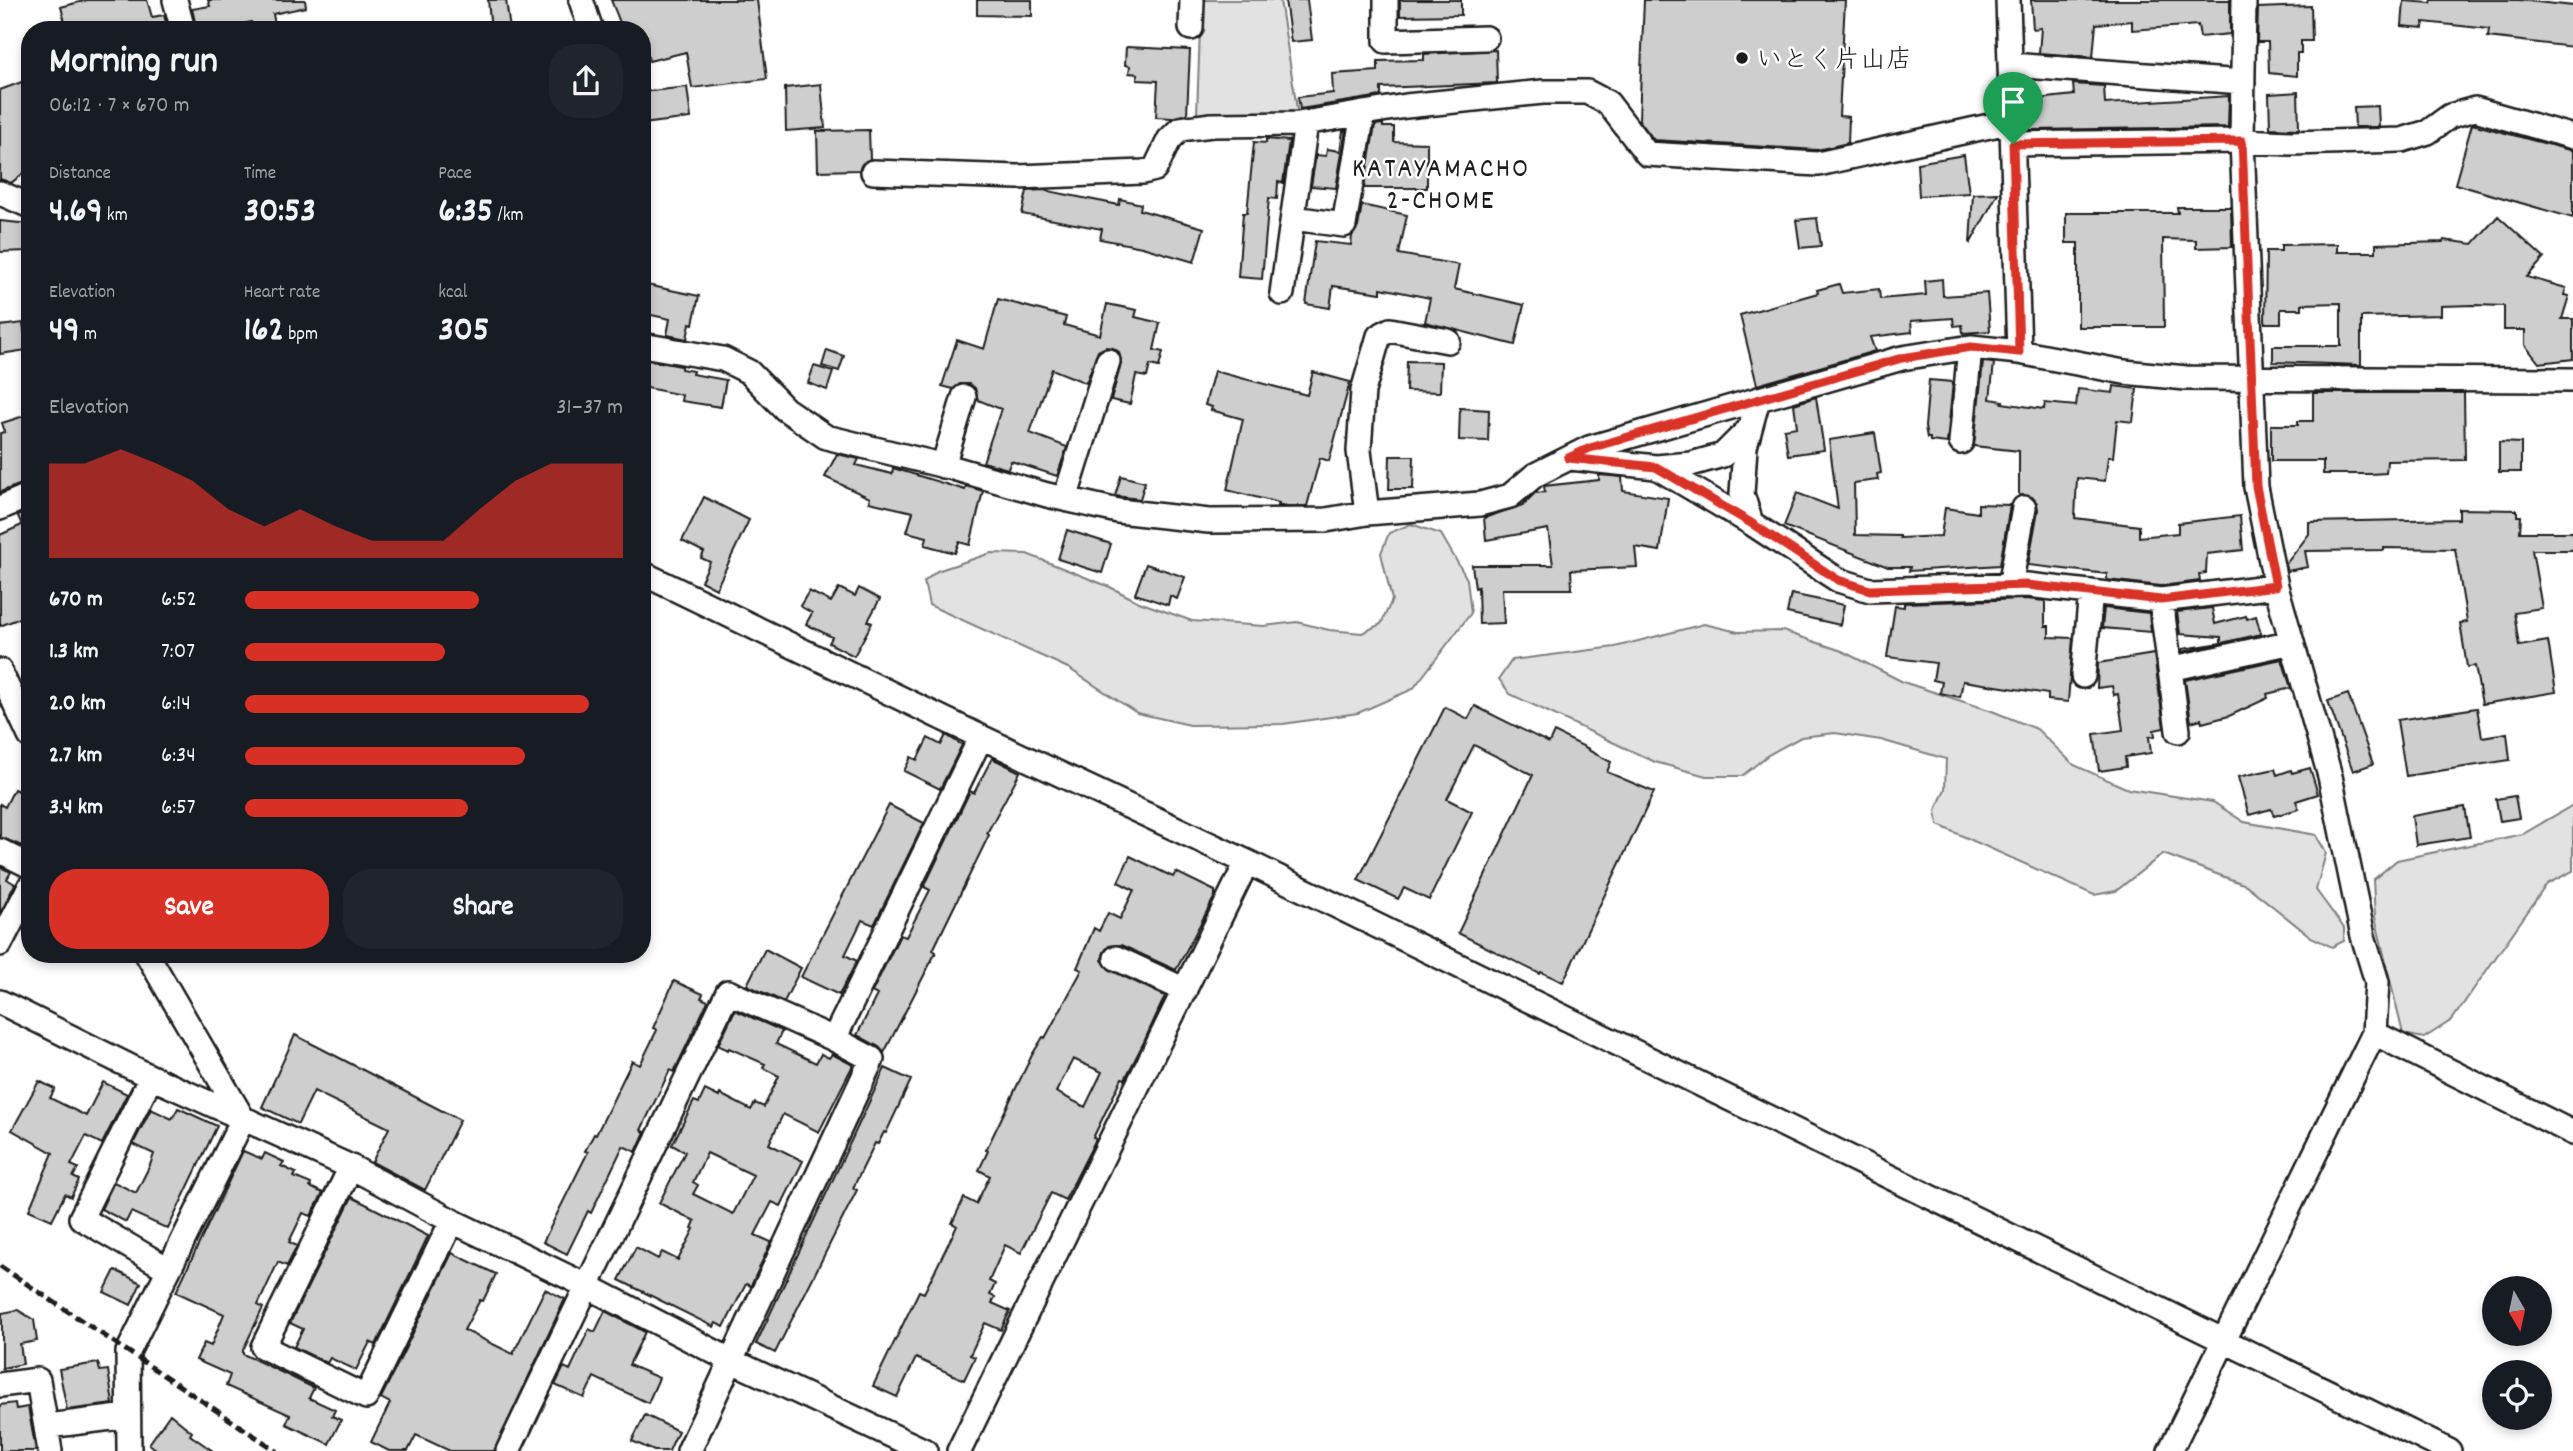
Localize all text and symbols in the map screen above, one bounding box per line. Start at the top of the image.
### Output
text: Morning run [49,36,218,91]
place label: いとく片山店 [1756,43,1912,80]
button: share [549,44,623,118]
marker: いとく片山店 [1734,50,1750,66]
pin [1983,72,2043,144]
icon: arrive [1994,83,2032,121]
text: 06:12 · 7 × 670 m [49,90,190,123]
district label: KATAYAMACHO 2-CHOME [1352,151,1530,223]
text: Distance [49,161,111,188]
text: Time [244,161,276,188]
text: Pace [438,161,472,188]
text: 4.69 [49,188,103,238]
text: 30:53 [244,188,316,238]
text: 6:35 [438,188,493,238]
text: km [103,203,128,230]
text: /km [493,203,524,230]
text: Elevation [49,280,115,307]
text: Heart rate [244,280,320,307]
text: kcal [438,280,467,307]
text: 49 [49,307,80,357]
text: 162 [244,307,284,357]
text: 305 [438,307,489,357]
text: m [80,322,97,349]
text: bpm [284,322,318,349]
text: Elevation [49,392,129,425]
text: 31–37 m [556,392,623,425]
text: 670 m [49,584,103,617]
text: 6:52 [161,584,197,617]
text: 1.3 km [49,636,99,669]
text: 7:07 [161,636,195,669]
text: 2.0 km [49,688,106,721]
text: 6:14 [161,688,191,721]
text: 2.7 km [49,740,102,773]
text: 6:34 [161,740,196,773]
text: 3.4 km [49,792,103,825]
text: 6:57 [161,792,196,825]
button: Save [49,869,329,949]
button: Share [343,869,623,949]
north arrow [2482,1276,2552,1346]
map controls [2482,1276,2552,1430]
button: locate [2482,1360,2552,1430]

